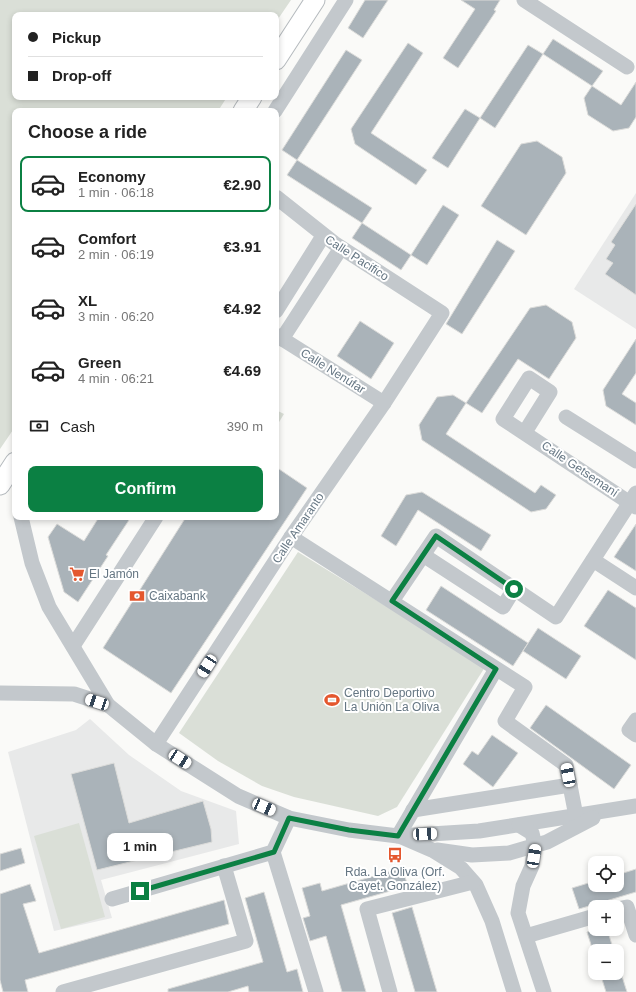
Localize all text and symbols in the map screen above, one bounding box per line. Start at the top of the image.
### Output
text: Pickup [52,29,101,46]
text: Drop-off [52,67,111,84]
text: Choose a ride [28,122,147,142]
icon: car [30,166,66,202]
text: Economy [78,168,146,185]
text: €2.90 [223,176,261,193]
text: 1 min · 06:18 [78,185,154,200]
icon: car [30,228,66,264]
text: Comfort [78,230,136,247]
street label: Calle Pacifico [323,232,392,284]
text: €3.91 [223,238,261,255]
text: 2 min · 06:19 [78,247,154,262]
icon: car [30,290,66,326]
text: XL [78,292,97,309]
text: €4.92 [223,300,261,317]
text: 3 min · 06:20 [78,309,154,324]
street label: Calle Nenúfar [298,346,368,396]
icon: car [30,352,66,388]
text: Green [78,354,121,371]
text: €4.69 [223,362,261,379]
text: 4 min · 06:21 [78,371,154,386]
icon: cash [28,415,50,437]
text: Cash [60,418,95,435]
text: 390 m [227,419,263,434]
street label: Calle Getsemaní [539,438,622,500]
button: Confirm [28,466,263,512]
street label: Calle Amaranto [269,490,327,566]
supermarket icon: El Jamón [68,565,86,583]
place label: El Jamón [89,567,139,581]
route start [505,580,523,598]
bank icon: Caixabank [128,587,146,605]
place label: Caixabank [149,589,207,603]
car [195,653,219,679]
place label: Centro Deportivo La Unión La Oliva [344,686,440,714]
sports icon: Centro Deportivo La Unión La Oliva [323,691,341,709]
car [84,693,110,711]
car [167,747,193,771]
car [560,762,576,788]
car [251,797,277,817]
car [413,827,437,841]
callout: 1 min [107,833,173,861]
text: 1 min [123,839,157,854]
car [526,843,542,869]
bus stop icon: Rda. La Oliva (Orf. Cayet. González) [386,846,404,864]
map controls [588,856,624,980]
button: locate [588,856,624,892]
place label: Rda. La Oliva (Orf. Cayet. González) [345,865,445,893]
route end [131,882,149,900]
button: + [588,900,624,936]
button: − [588,944,624,980]

